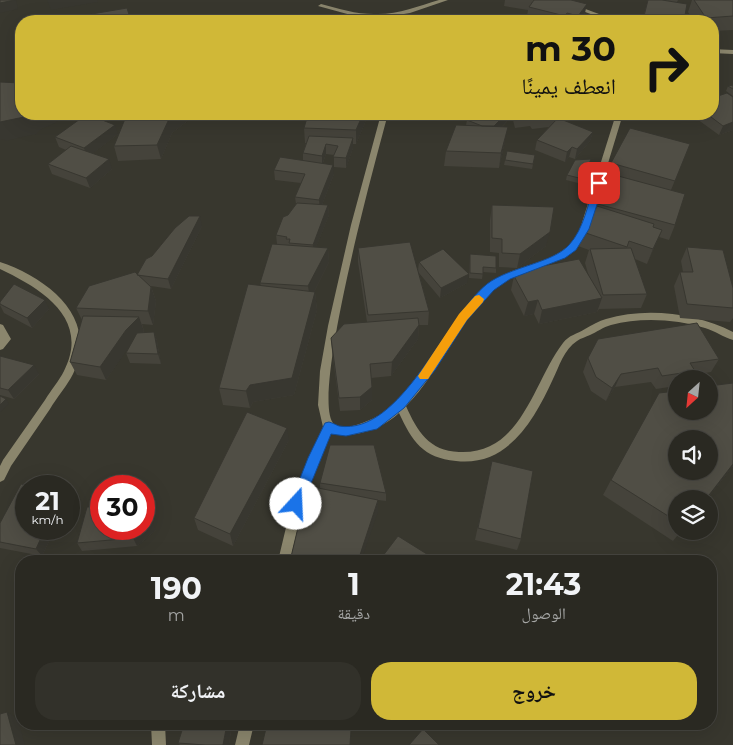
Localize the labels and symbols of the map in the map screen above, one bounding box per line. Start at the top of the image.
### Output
pin [578,162,620,204]
north arrow [668,370,718,420]
speed limit sign: 30 [90,475,155,540]
position arrow [269,477,321,529]

